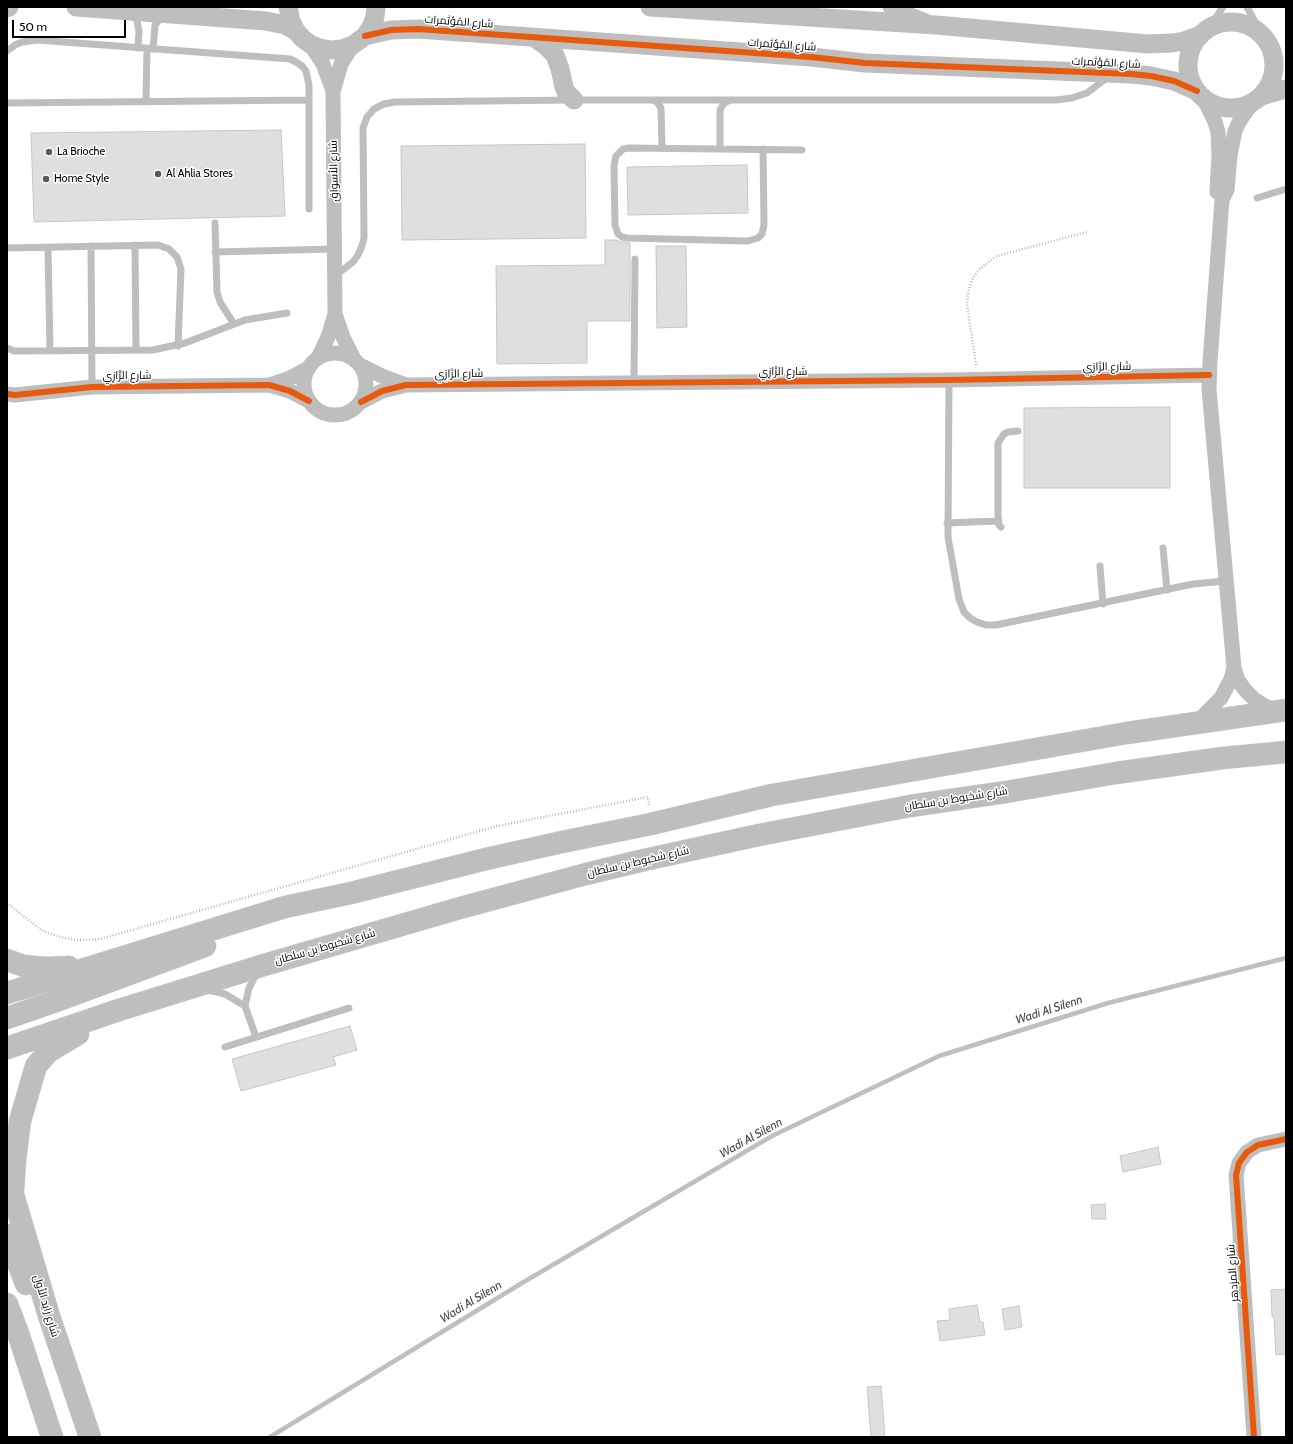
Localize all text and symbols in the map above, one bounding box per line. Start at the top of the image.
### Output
scale bar [14,12,128,38]
street label: شارع المُؤتَمرات [424,13,494,31]
text: 50 m [19,19,47,34]
street label: شارع المُؤتَمرات [747,36,817,54]
street label: شارع المُؤتَمرات [1071,55,1141,71]
street label: شارع الأسواق [327,140,341,202]
place label: La Brioche [57,145,105,159]
marker: La Brioche [44,147,54,157]
place label: Al Ahlia Stores [166,167,233,181]
marker: Al Ahlia Stores [153,169,163,179]
place label: Home Style [54,172,109,186]
marker: Home Style [41,174,51,184]
street label: شارع الرَّازِي [1083,360,1131,374]
street label: شارع الرَّازِي [759,365,807,379]
street label: شارع الرَّازِي [435,367,483,381]
street label: شارع الرَّازِي [103,369,151,383]
street label: شارع شخبوط بن سلطان [903,784,1009,814]
street label: شارع شخبوط بن سلطان [586,844,690,880]
street label: شارع شخبوط بن سلطان [273,926,377,968]
water label: Wadi Al Silenn [1014,992,1084,1028]
water label: Wadi Al Silenn [717,1115,785,1161]
street label: شارع المزدهر [1224,1244,1242,1302]
street label: شارع زايد الأول [30,1273,62,1339]
water label: Wadi Al Silenn [437,1278,505,1326]

